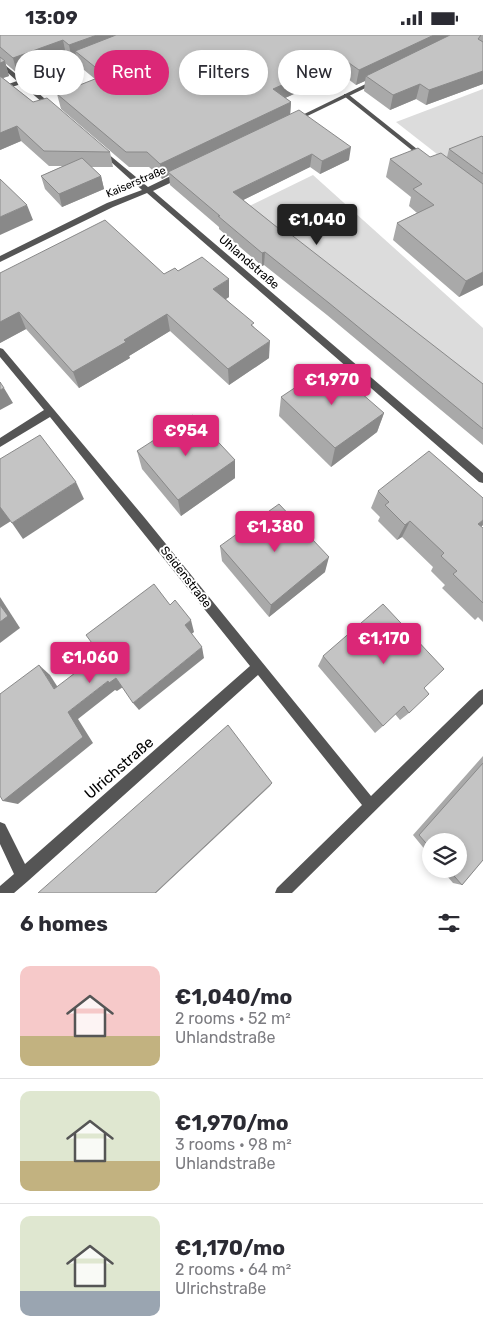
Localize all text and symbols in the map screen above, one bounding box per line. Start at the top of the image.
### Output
text: 13:09 [25,6,78,29]
chip: Buy [15,50,84,95]
chip: Rent [94,50,169,95]
chip: Filters [179,50,268,95]
chip: New [278,50,351,95]
street label: Kaiserstraße [104,164,168,200]
pin: €1,040 [276,203,358,246]
text: €1,040 [288,210,346,229]
street label: Uhlandstraße [216,232,282,292]
pin: €1,970 [291,363,373,406]
text: €1,970 [305,370,359,389]
pin: €954 [156,415,216,457]
text: €954 [164,421,208,440]
pin: €1,380 [234,511,316,553]
text: €1,380 [246,517,304,536]
street label: Seidenstraße [158,544,214,611]
pin: €1,170 [343,623,425,665]
text: €1,170 [358,629,410,648]
pin: €1,060 [49,641,131,684]
text: €1,060 [61,648,119,667]
street label: Ulrichstraße [81,733,157,803]
map controls [422,833,467,878]
button: layers [422,833,467,878]
icon: filters [435,909,463,937]
text: 6 homes [20,911,108,936]
text: €1,040/mo [175,984,292,1009]
icon: home [60,986,120,1046]
text: 2 rooms · 52 m² [175,1009,291,1028]
text: Uhlandstraße [175,1028,275,1047]
text: €1,970/mo [175,1110,289,1135]
icon: home [60,1111,120,1171]
text: 3 rooms · 98 m² [175,1135,292,1154]
text: Uhlandstraße [175,1154,275,1173]
text: €1,170/mo [175,1235,285,1260]
icon: home [60,1236,120,1296]
text: 2 rooms · 64 m² [175,1260,291,1279]
text: Ulrichstraße [175,1279,266,1298]

